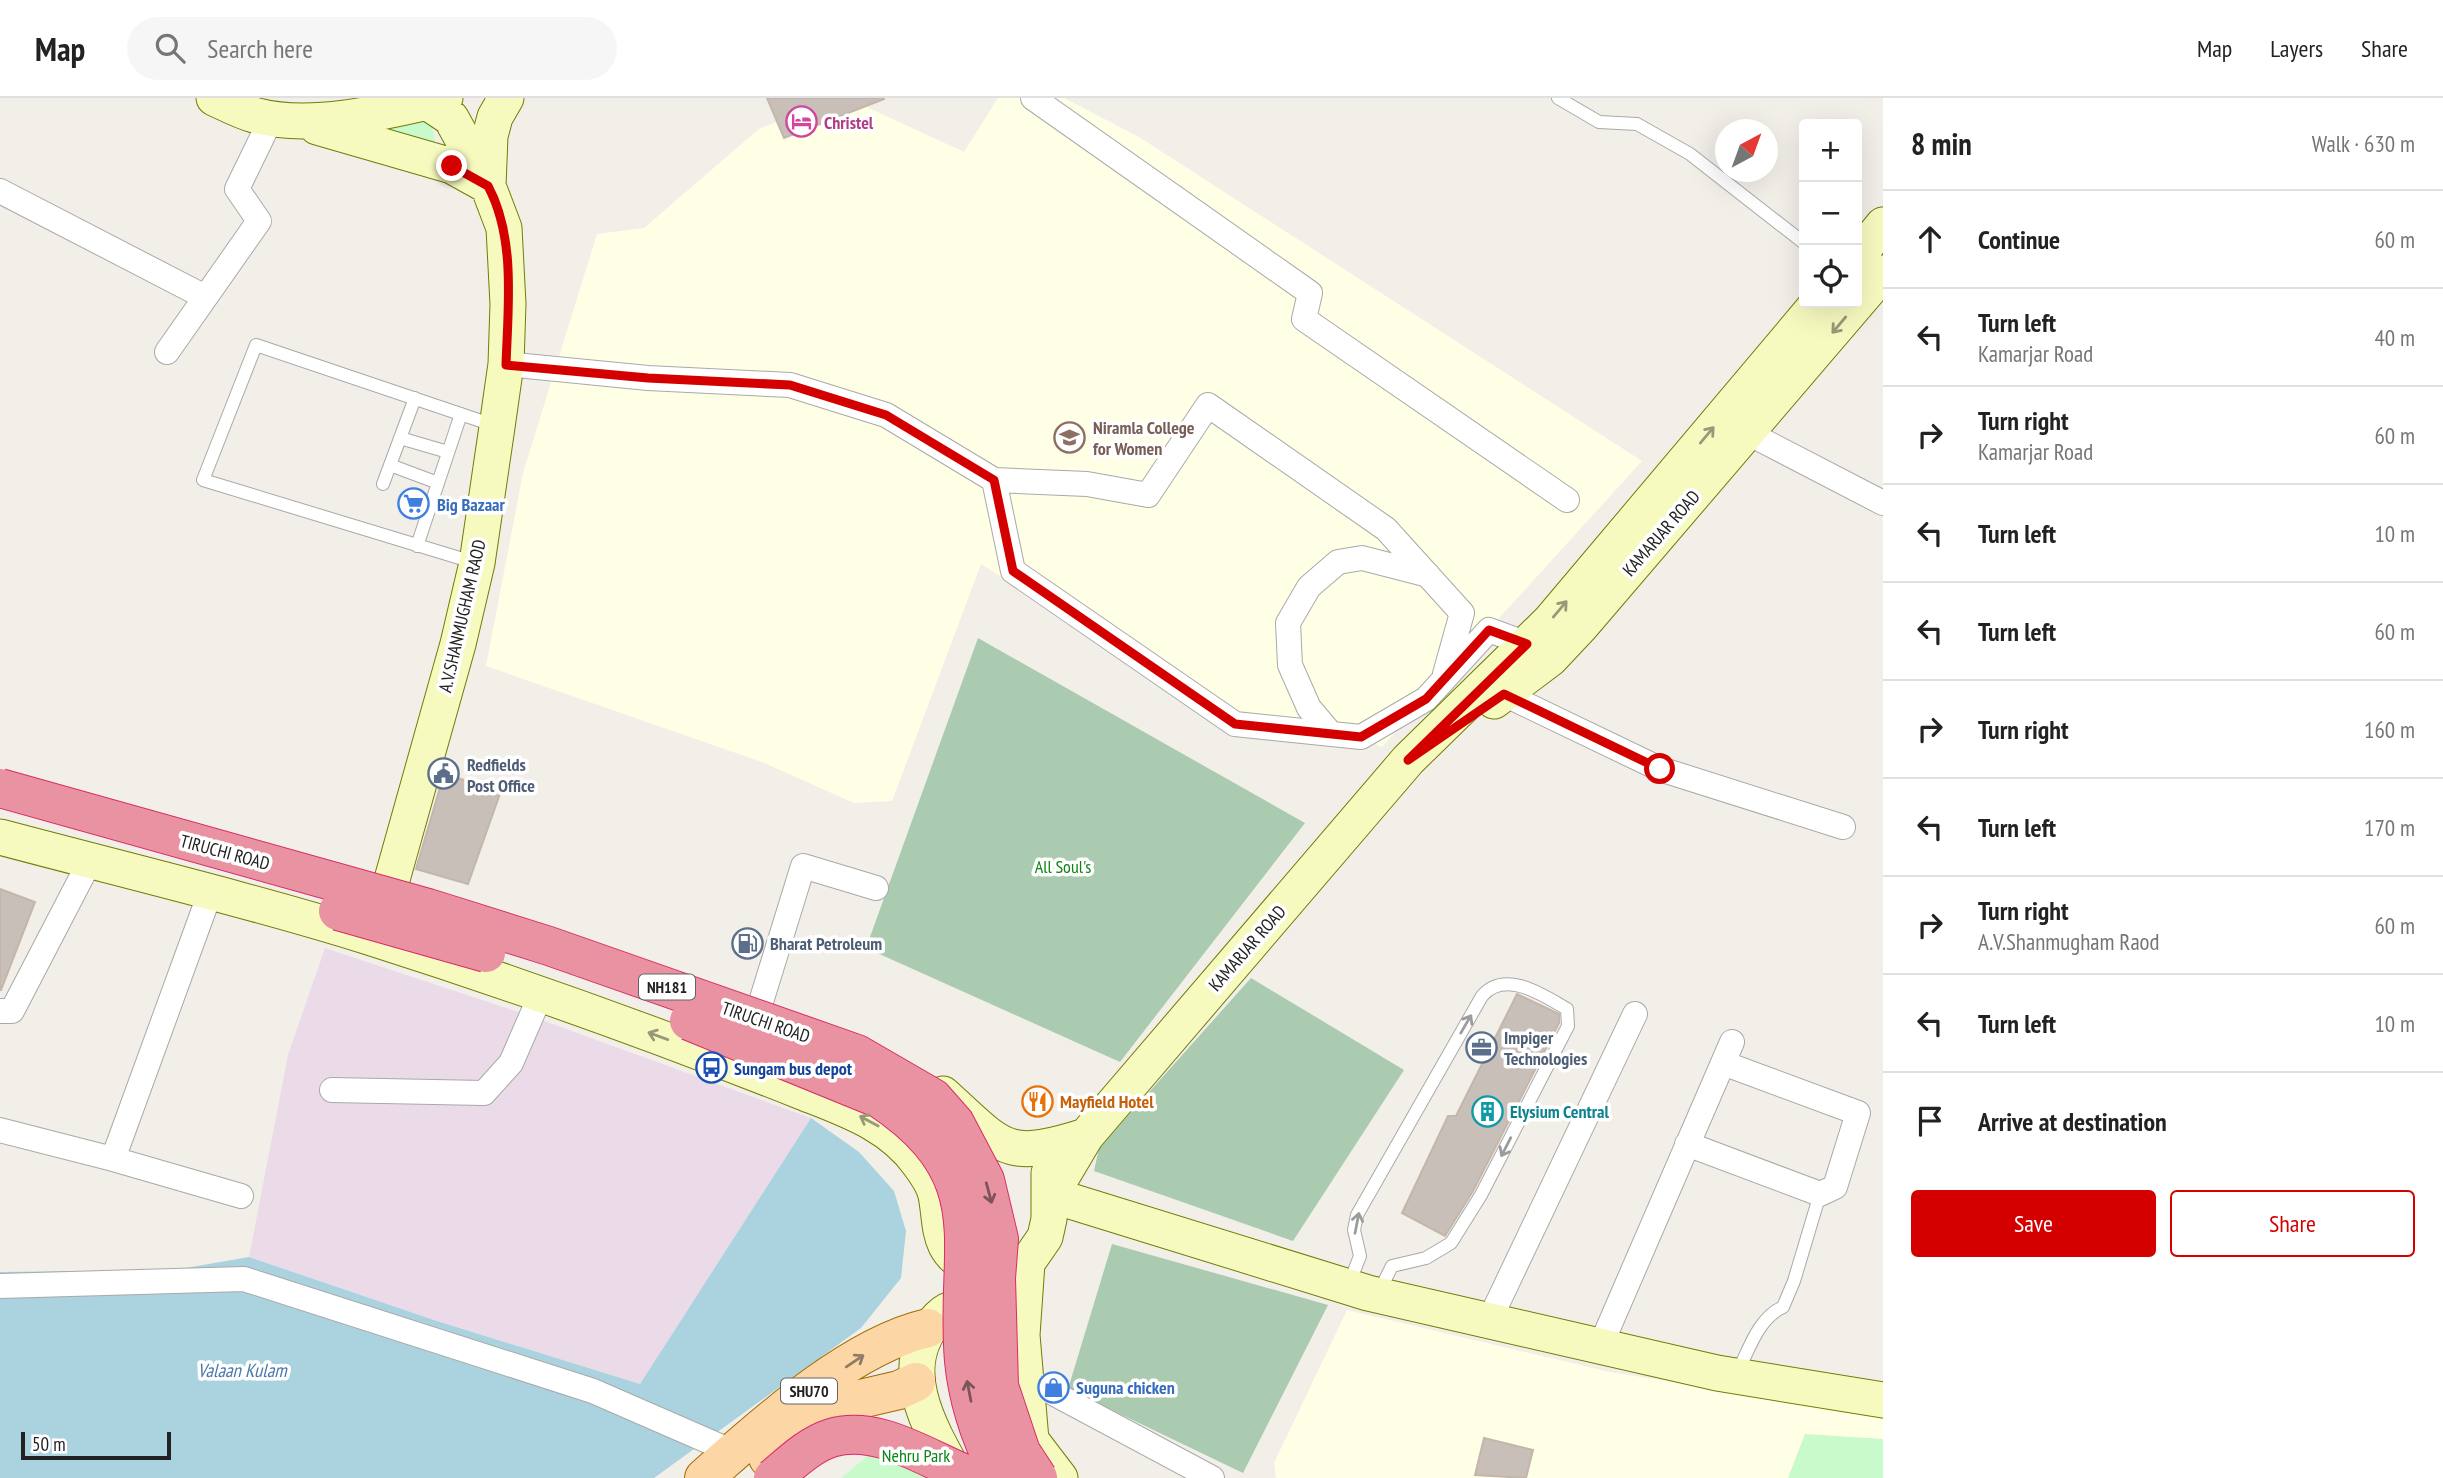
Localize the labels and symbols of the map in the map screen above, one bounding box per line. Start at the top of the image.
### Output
hotel icon: Christel [784,105,818,139]
place label: Christel [824,111,874,134]
north arrow [1715,119,1778,182]
route end [436,150,467,181]
one-way arrow [1831,315,1847,333]
place label: Niramla College for Women [1093,416,1195,460]
school or university icon: Niramla College for Women [1053,420,1087,454]
one-way arrow [1699,426,1715,444]
street label: KAMARJAR ROAD [1617,485,1705,581]
supermarket icon: Big Bazaar [397,487,431,521]
place label: Big Bazaar [437,493,506,516]
street label: A.V.SHANMUGHAM RAOD [433,537,491,695]
one-way arrow [1552,600,1568,618]
place label: Redfields Post Office [467,753,535,797]
route start [1644,753,1675,784]
public building icon: Redfields Post Office [427,757,461,791]
street label: TIRUCHI ROAD [178,829,272,875]
park label: All Soul's [1035,855,1091,878]
street label: KAMARJAR ROAD [1203,900,1291,996]
fuel station icon: Bharat Petroleum [730,926,764,960]
place label: Bharat Petroleum [770,932,882,955]
road number: NH181 [639,974,695,1000]
street label: TIRUCHI ROAD [719,996,813,1048]
one-way arrow [1459,1014,1473,1034]
place label: Impiger Technologies [1504,1026,1587,1070]
one-way arrow [647,1029,669,1041]
office icon: Impiger Technologies [1464,1030,1498,1064]
bus stop icon: Sungam bus depot [694,1051,728,1085]
place label: Sungam bus depot [734,1057,853,1080]
restaurant icon: Mayfield Hotel [1020,1084,1054,1118]
place label: Mayfield Hotel [1060,1090,1154,1113]
building icon: Elysium Central [1470,1094,1504,1128]
place label: Elysium Central [1510,1100,1610,1123]
one-way arrow [859,1114,880,1127]
one-way arrow [1498,1136,1512,1157]
one-way arrow [983,1181,996,1204]
one-way arrow [1352,1212,1365,1234]
one-way arrow [845,1354,864,1368]
water label: Valaan Kulam [197,1358,288,1382]
shop icon: Suguna chicken [1036,1370,1070,1404]
place label: Suguna chicken [1076,1376,1175,1399]
road number: SHU70 [781,1378,837,1404]
one-way arrow [962,1380,976,1403]
scale bar [21,1429,172,1461]
park label: Nehru Park [882,1444,950,1467]

